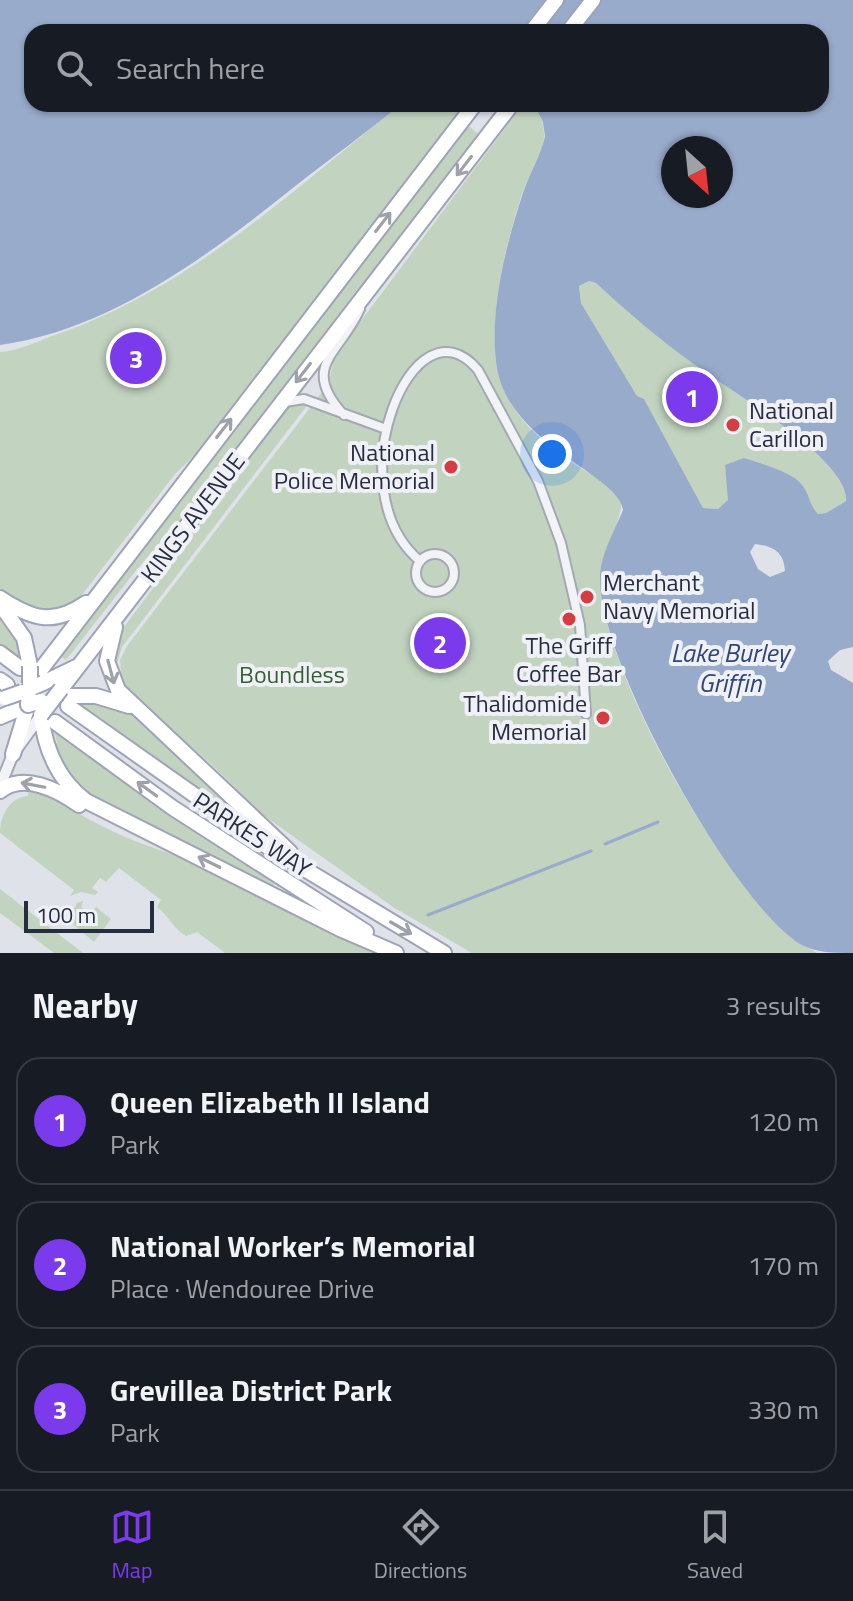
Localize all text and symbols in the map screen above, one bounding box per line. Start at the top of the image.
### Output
search box [24,24,829,112]
text: Search here [116,45,265,91]
icon: search [52,46,96,90]
north arrow [661,136,733,208]
one-way arrow [455,155,472,176]
one-way arrow [374,212,392,233]
pin: 3 [110,328,162,388]
one-way arrow [294,362,312,383]
pin: 1 [666,367,718,427]
place label: National Carillon [749,392,834,456]
marker: National Carillon [724,416,742,434]
one-way arrow [216,418,233,439]
place label: National Police Memorial [274,434,435,498]
your location [532,434,572,474]
street label: KINGS AVENUE [131,445,253,590]
marker: National Police Memorial [442,458,460,476]
place label: Merchant Navy Memorial [603,564,756,628]
marker: Merchant Navy Memorial [578,588,596,606]
marker: The Griff Coffee Bar [560,610,578,628]
pin: 2 [414,613,466,673]
place label: The Griff Coffee Bar [516,627,622,691]
water label: Lake Burley Griffin [671,633,792,702]
park label: Boundless [239,656,345,692]
one-way arrow [104,658,119,684]
place label: Thalidomide Memorial [463,685,587,749]
marker: Thalidomide Memorial [594,709,612,727]
one-way arrow [20,776,46,791]
one-way arrow [136,781,158,797]
street label: PARKES WAY [186,782,319,886]
one-way arrow [198,854,222,869]
scale bar [24,897,154,933]
text: 100 m [36,898,96,932]
one-way arrow [389,920,412,936]
text: Nearby [32,979,138,1031]
text: 3 results [726,986,821,1025]
text: Queen Elizabeth II Island [110,1079,430,1125]
text: 1 [53,1102,67,1141]
text: 120 m [748,1102,819,1141]
text: Park [110,1125,160,1164]
text: National Worker’s Memorial [110,1223,476,1269]
text: 2 [53,1246,67,1285]
text: 170 m [748,1246,819,1285]
text: Place · Wendouree Drive [110,1269,374,1308]
text: Grevillea District Park [110,1367,392,1413]
text: 3 [53,1390,67,1429]
text: 330 m [748,1390,819,1429]
text: Park [110,1413,160,1452]
tab: Map [110,1505,154,1587]
tab: Directions [374,1505,467,1587]
tab: Saved [687,1505,743,1587]

